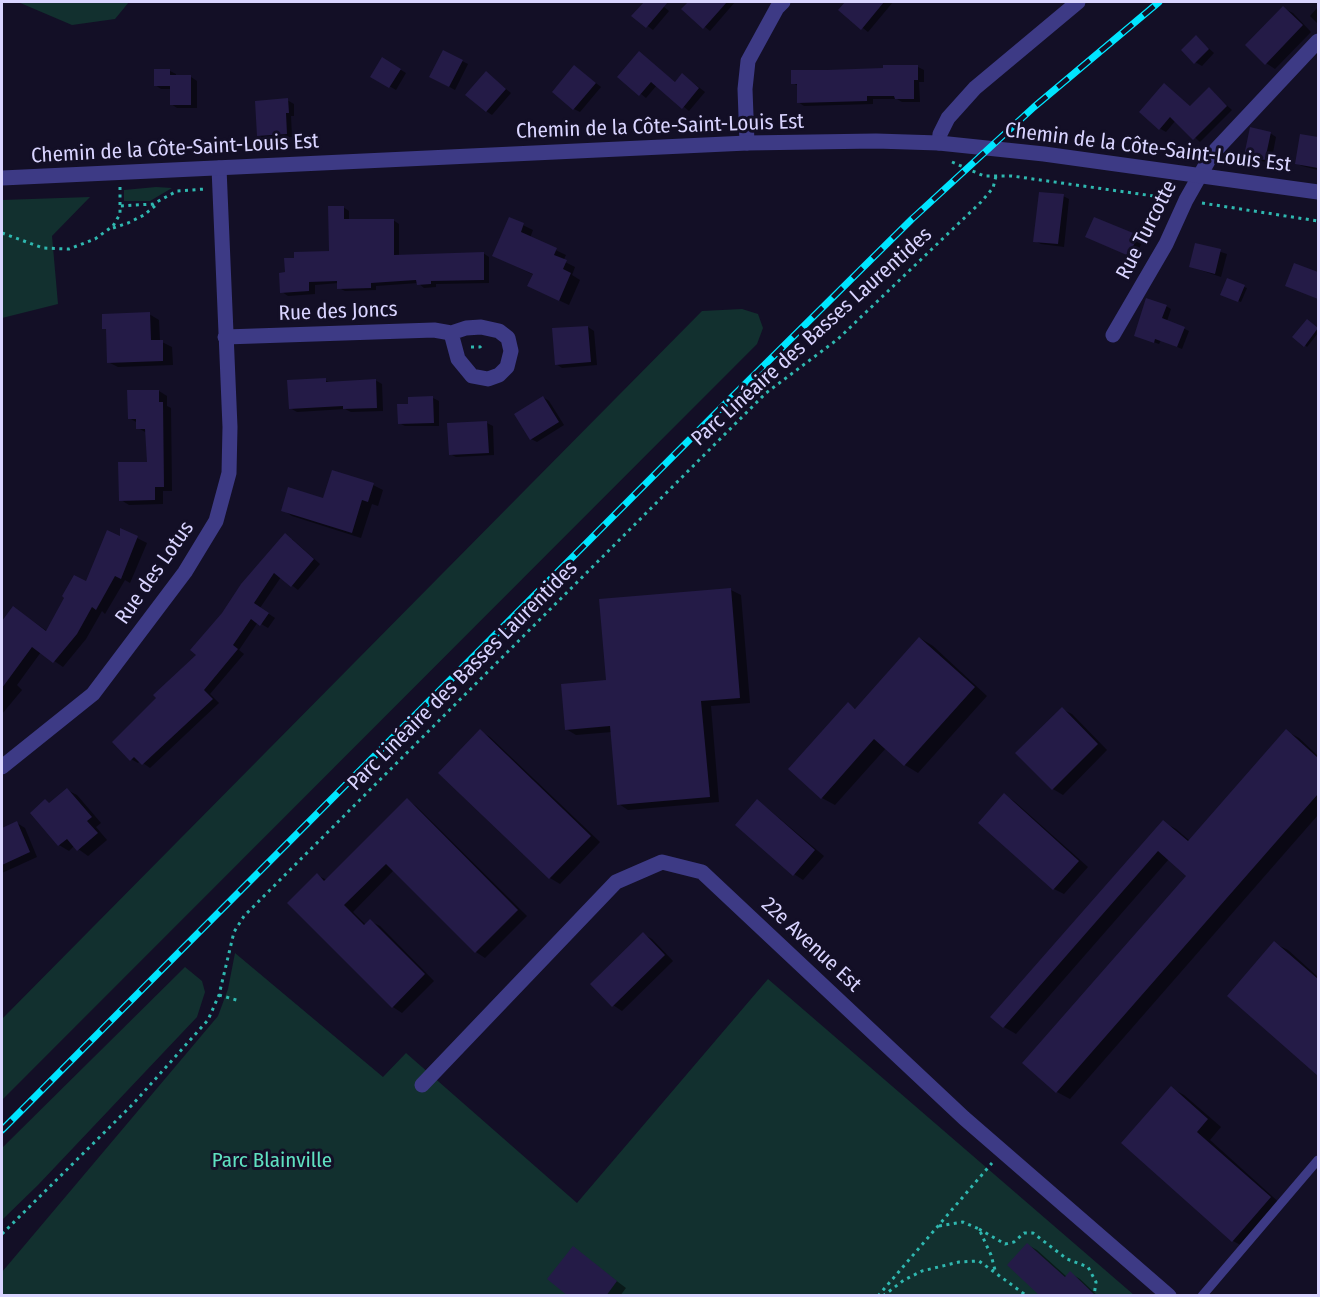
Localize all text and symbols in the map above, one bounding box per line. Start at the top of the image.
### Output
street label: Chemin de la Côte-Saint-Louis Est [516,109,804,145]
street label: Chemin de la Côte-Saint-Louis Est [1003,118,1293,178]
street label: Chemin de la Côte-Saint-Louis Est [30,129,320,169]
street label: Rue Turcotte [1111,176,1183,284]
street label: Parc Linéaire des Basses Laurentides [687,222,937,452]
street label: Rue des Joncs [278,297,398,327]
street label: Rue des Lotus [110,517,200,629]
street label: Parc Linéaire des Basses Laurentides [343,556,583,796]
street label: 22e Avenue Est [756,892,866,998]
park label: Parc Blainville [212,1148,332,1174]

